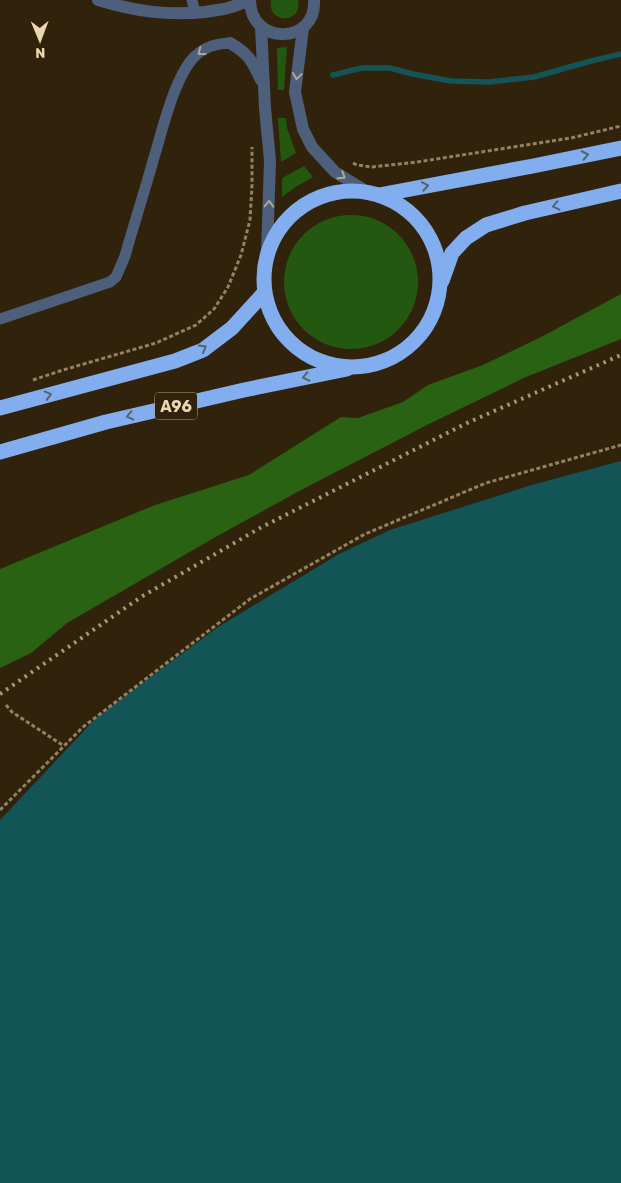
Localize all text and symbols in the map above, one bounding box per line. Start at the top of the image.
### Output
north arrow [15,15,65,65]
text: N [35,44,45,61]
one-way arrow [197,46,207,55]
one-way arrow [292,73,303,81]
one-way arrow [580,150,589,161]
one-way arrow [336,170,346,179]
one-way arrow [421,182,430,192]
one-way arrow [263,200,274,208]
one-way arrow [552,200,561,211]
one-way arrow [198,345,207,355]
one-way arrow [301,372,310,382]
one-way arrow [43,390,51,400]
road number: A96 [155,392,197,420]
one-way arrow [125,410,134,421]

